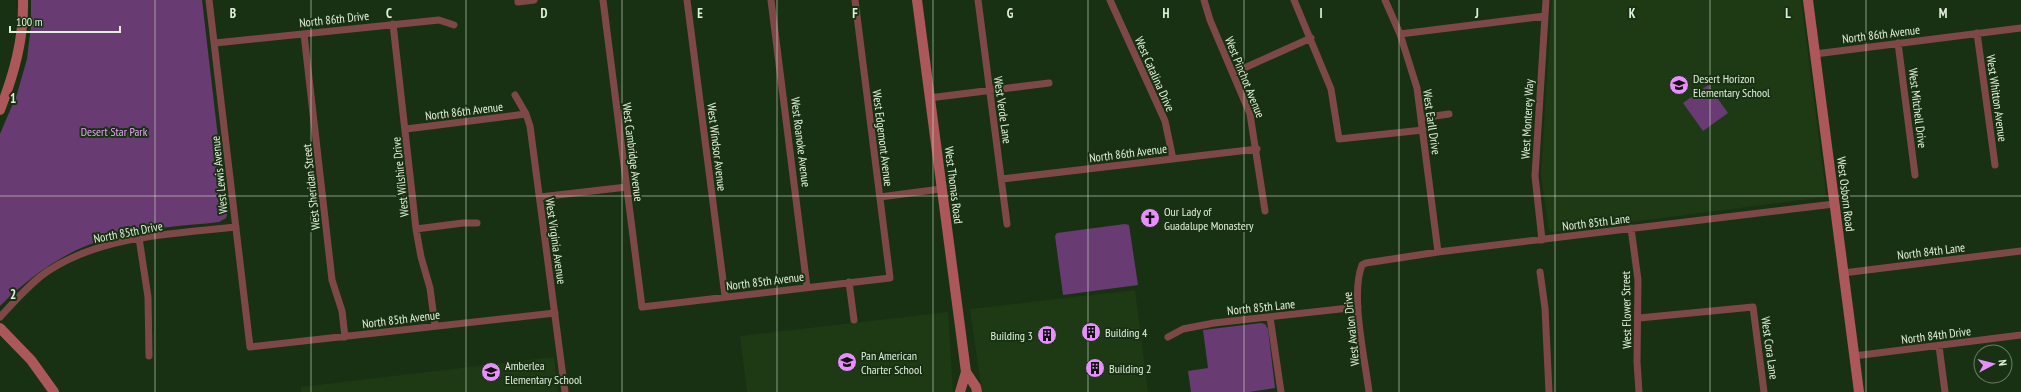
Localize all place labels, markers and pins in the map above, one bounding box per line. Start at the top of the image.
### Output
place label: Desert Horizon Elementary School [1693,71,1770,100]
school or university icon: Desert Horizon Elementary School [1668,74,1690,96]
place label: Our Lady of Guadalupe Monastery [1164,204,1254,233]
church icon: Our Lady of Guadalupe Monastery [1139,207,1161,229]
building icon: Building 4 [1080,321,1102,343]
building icon: Building 3 [1036,324,1058,346]
place label: Building 4 [1105,325,1148,340]
place label: Building 3 [991,328,1033,343]
place label: Pan American Charter School [861,348,922,377]
school or university icon: Pan American Charter School [836,351,858,373]
building icon: Building 2 [1084,357,1106,379]
place label: Amberlea Elementary School [505,358,582,387]
school or university icon: Amberlea Elementary School [480,361,502,383]
place label: Building 2 [1109,361,1151,376]

